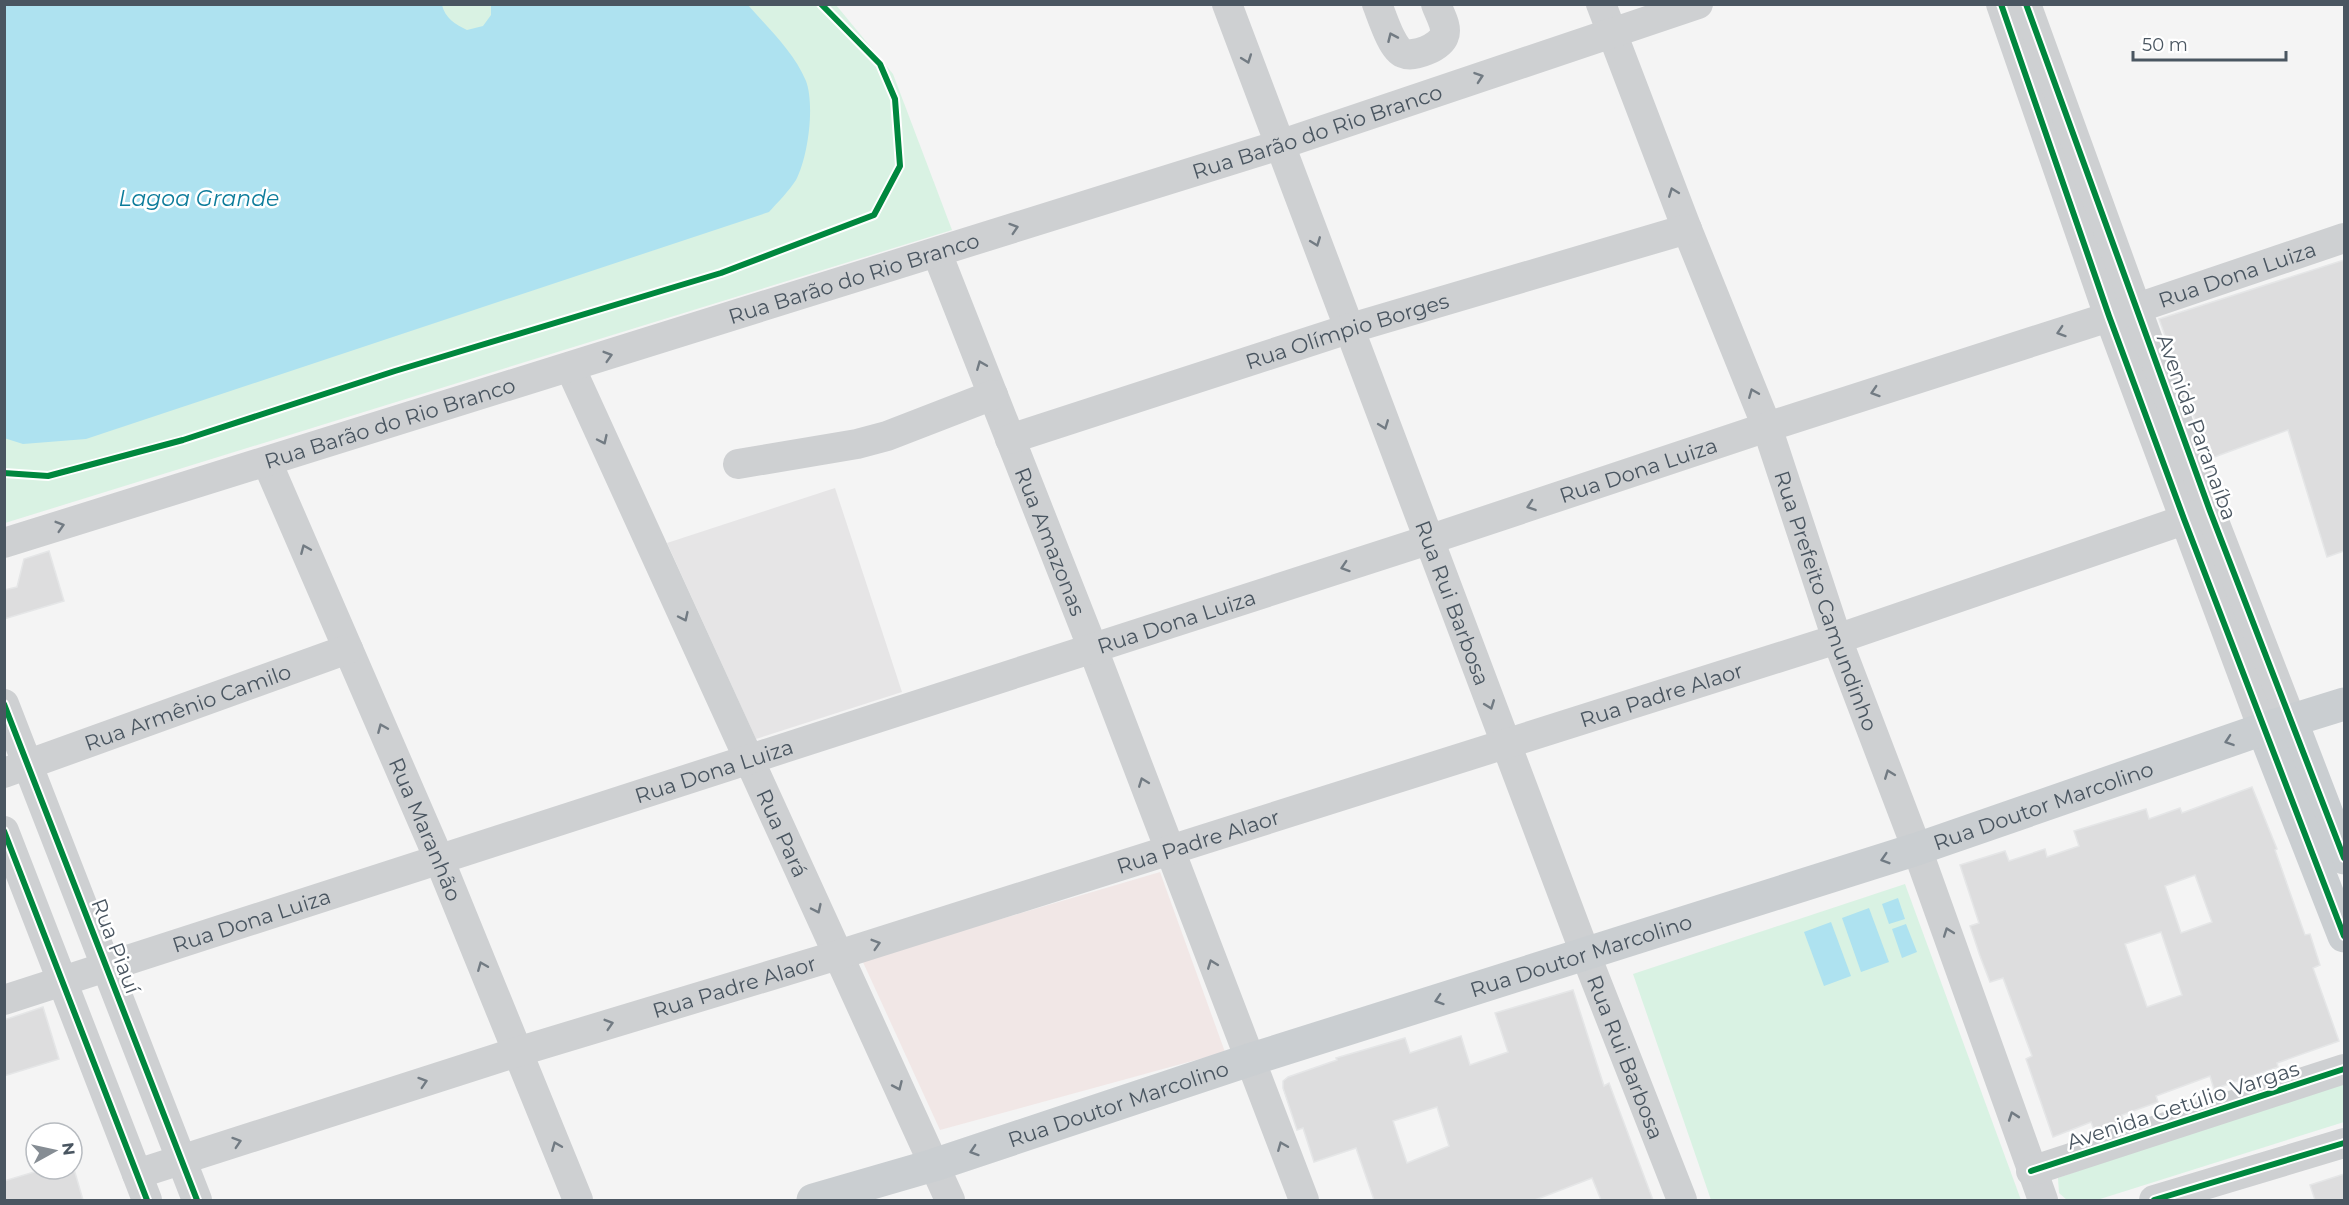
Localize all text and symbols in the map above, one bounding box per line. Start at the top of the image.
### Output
scale bar [2133,24,2286,62]
one-way arrow [1387,33,1399,44]
text: 50 m [2142,34,2188,56]
one-way arrow [1240,53,1253,64]
one-way arrow [1473,72,1484,85]
street label: Rua Barão do Rio Branco [1189,79,1445,184]
water label: Lagoa Grande [119,185,279,212]
one-way arrow [1668,188,1680,199]
one-way arrow [1008,223,1019,235]
street label: Rua Barão do Rio Branco [725,227,982,329]
one-way arrow [1308,236,1321,247]
street label: Rua Dona Luiza [2155,236,2319,312]
street label: Rua Olímpio Borges [1242,287,1452,374]
one-way arrow [2056,324,2067,337]
street label: Avenida Paranaíba [2152,331,2242,523]
one-way arrow [602,350,613,363]
one-way arrow [976,360,988,371]
street label: Rua Barão do Rio Branco [261,372,518,473]
one-way arrow [1870,385,1881,397]
one-way arrow [1748,388,1761,399]
one-way arrow [1377,418,1389,429]
street label: Rua Dona Luiza [1556,432,1720,508]
one-way arrow [596,433,608,444]
street label: Rua Amazonas [1010,464,1091,619]
street label: Rua Prefeito Camundinho [1770,467,1883,734]
one-way arrow [1526,499,1537,511]
street label: Rua Rui Barbosa [1410,517,1495,689]
one-way arrow [54,521,65,533]
one-way arrow [300,544,312,555]
one-way arrow [1340,560,1351,572]
street label: Rua Dona Luiza [1094,584,1259,659]
one-way arrow [677,611,689,622]
street label: Rua Padre Alaor [1577,657,1746,732]
street label: Rua Armênio Camilo [81,658,294,756]
one-way arrow [1483,699,1496,710]
one-way arrow [377,723,389,734]
street label: Rua Dona Luiza [632,733,796,808]
one-way arrow [2224,733,2235,746]
street label: Rua Maranhão [384,754,467,905]
street label: Rua Doutor Marcolino [1930,756,2156,855]
one-way arrow [1883,770,1896,780]
one-way arrow [1138,777,1151,788]
street label: Rua Pará [752,785,813,881]
street label: Rua Padre Alaor [1113,804,1283,879]
one-way arrow [1880,851,1891,864]
street label: Rua Dona Luiza [169,883,334,957]
street label: Rua Piauí [86,895,146,998]
one-way arrow [810,903,822,914]
street label: Rua Doutor Marcolino [1467,908,1695,1002]
one-way arrow [1942,927,1955,938]
one-way arrow [870,938,881,951]
street label: Rua Padre Alaor [649,950,819,1023]
one-way arrow [1207,959,1219,970]
one-way arrow [477,961,490,971]
street label: Rua Rui Barbosa [1582,971,1669,1143]
one-way arrow [1434,992,1445,1005]
one-way arrow [603,1019,614,1031]
street label: Rua Doutor Marcolino [1004,1055,1232,1152]
street label: Avenida Getúlio Vargas [2064,1056,2302,1154]
one-way arrow [417,1077,428,1089]
one-way arrow [891,1080,903,1091]
one-way arrow [2007,1111,2020,1122]
north arrow [24,1121,84,1181]
one-way arrow [231,1137,242,1149]
text: N [58,1141,79,1157]
one-way arrow [1277,1141,1290,1152]
one-way arrow [551,1142,563,1153]
one-way arrow [969,1144,980,1157]

